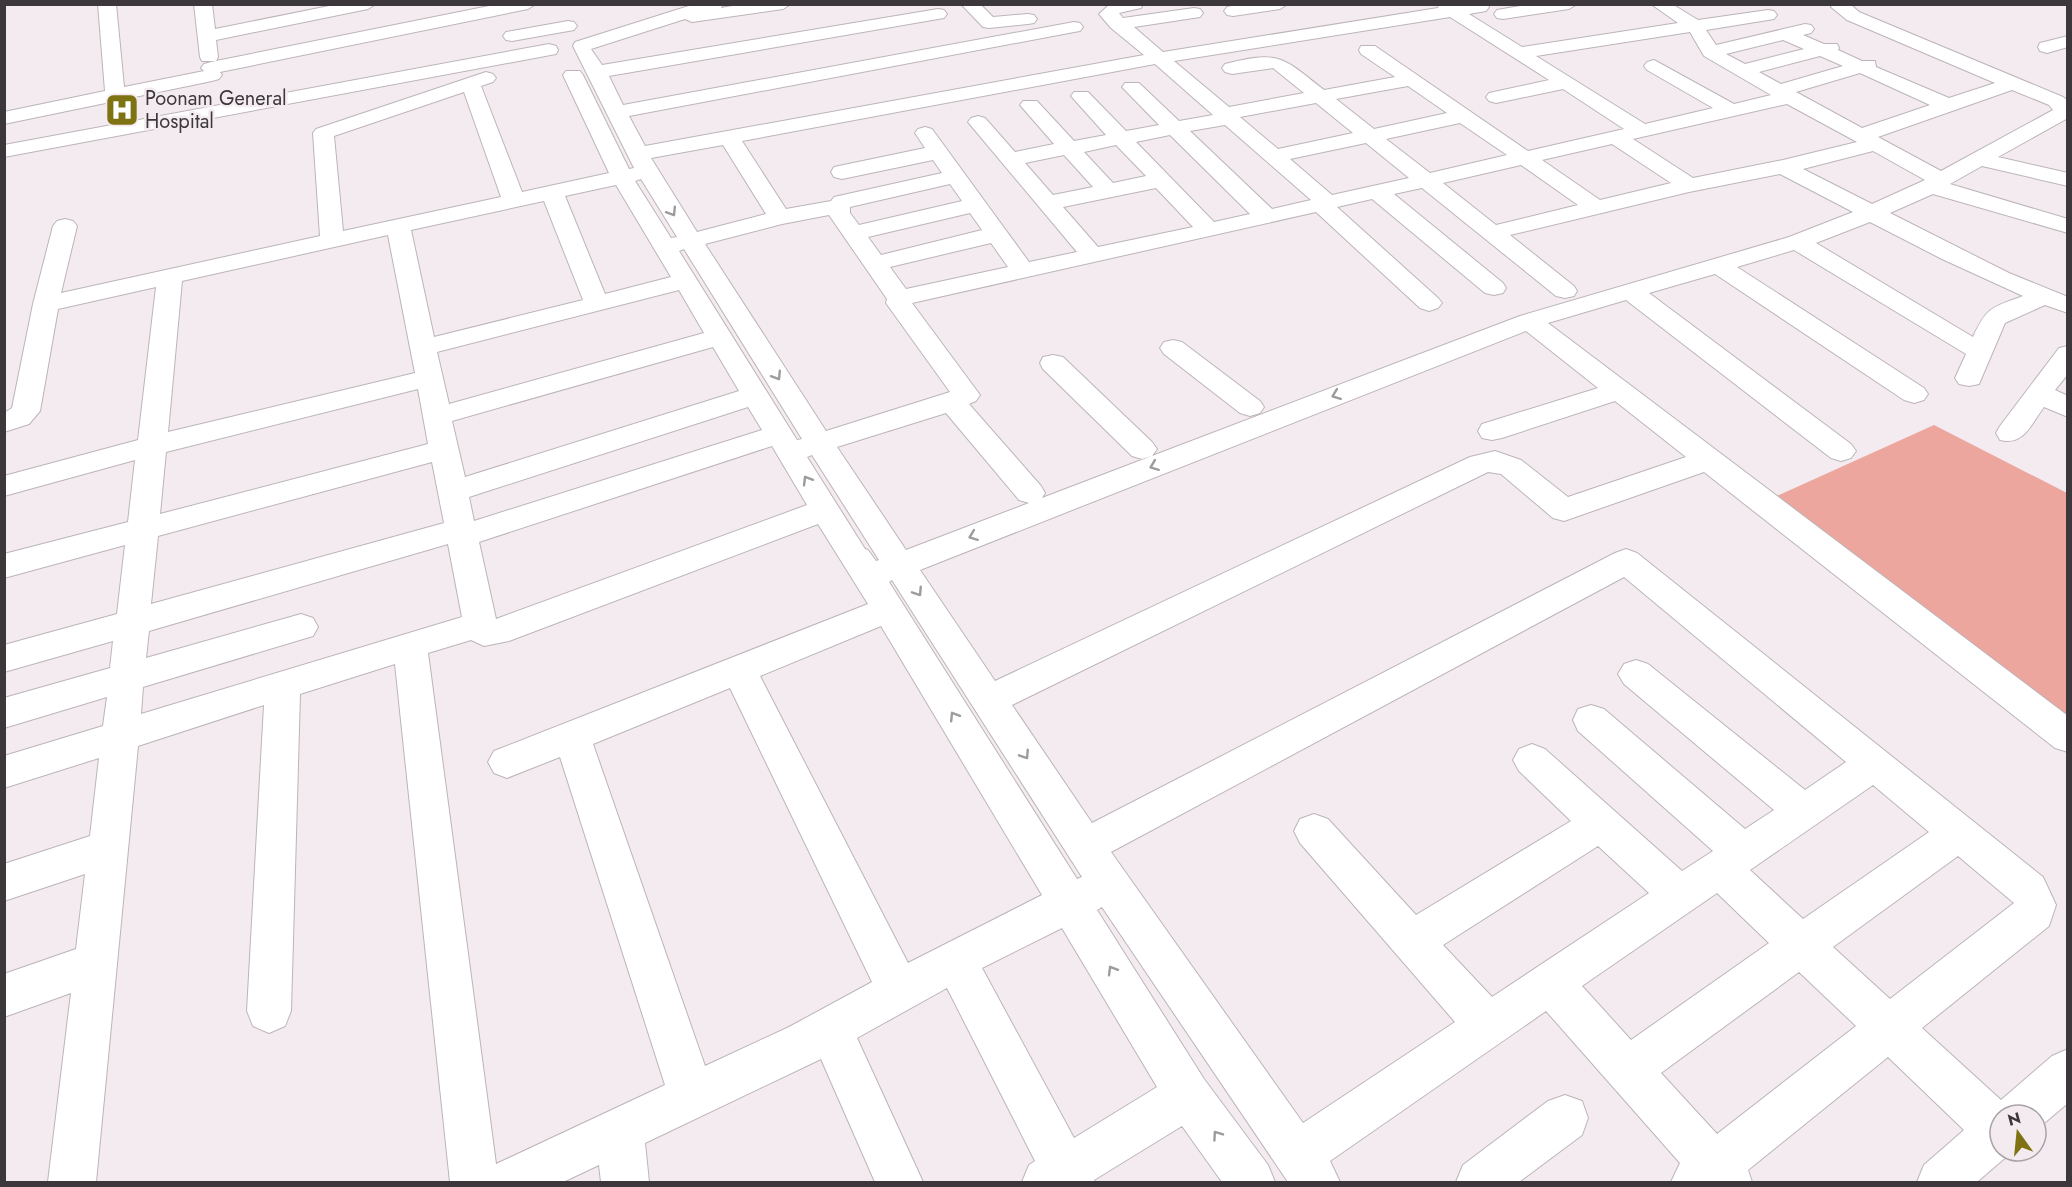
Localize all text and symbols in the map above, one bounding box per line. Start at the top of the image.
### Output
place label: Poonam General Hospital [145,84,287,136]
hospital icon: Poonam General Hospital [104,92,140,128]
one-way arrow [665,205,676,216]
one-way arrow [769,370,781,380]
one-way arrow [1331,388,1342,401]
one-way arrow [1150,459,1161,471]
one-way arrow [803,476,815,486]
one-way arrow [968,529,979,541]
one-way arrow [911,585,922,596]
one-way arrow [949,712,961,722]
one-way arrow [1018,749,1029,760]
one-way arrow [1108,966,1120,976]
north arrow [1988,1103,2048,1163]
text: N [2005,1106,2023,1132]
one-way arrow [1213,1130,1224,1141]

